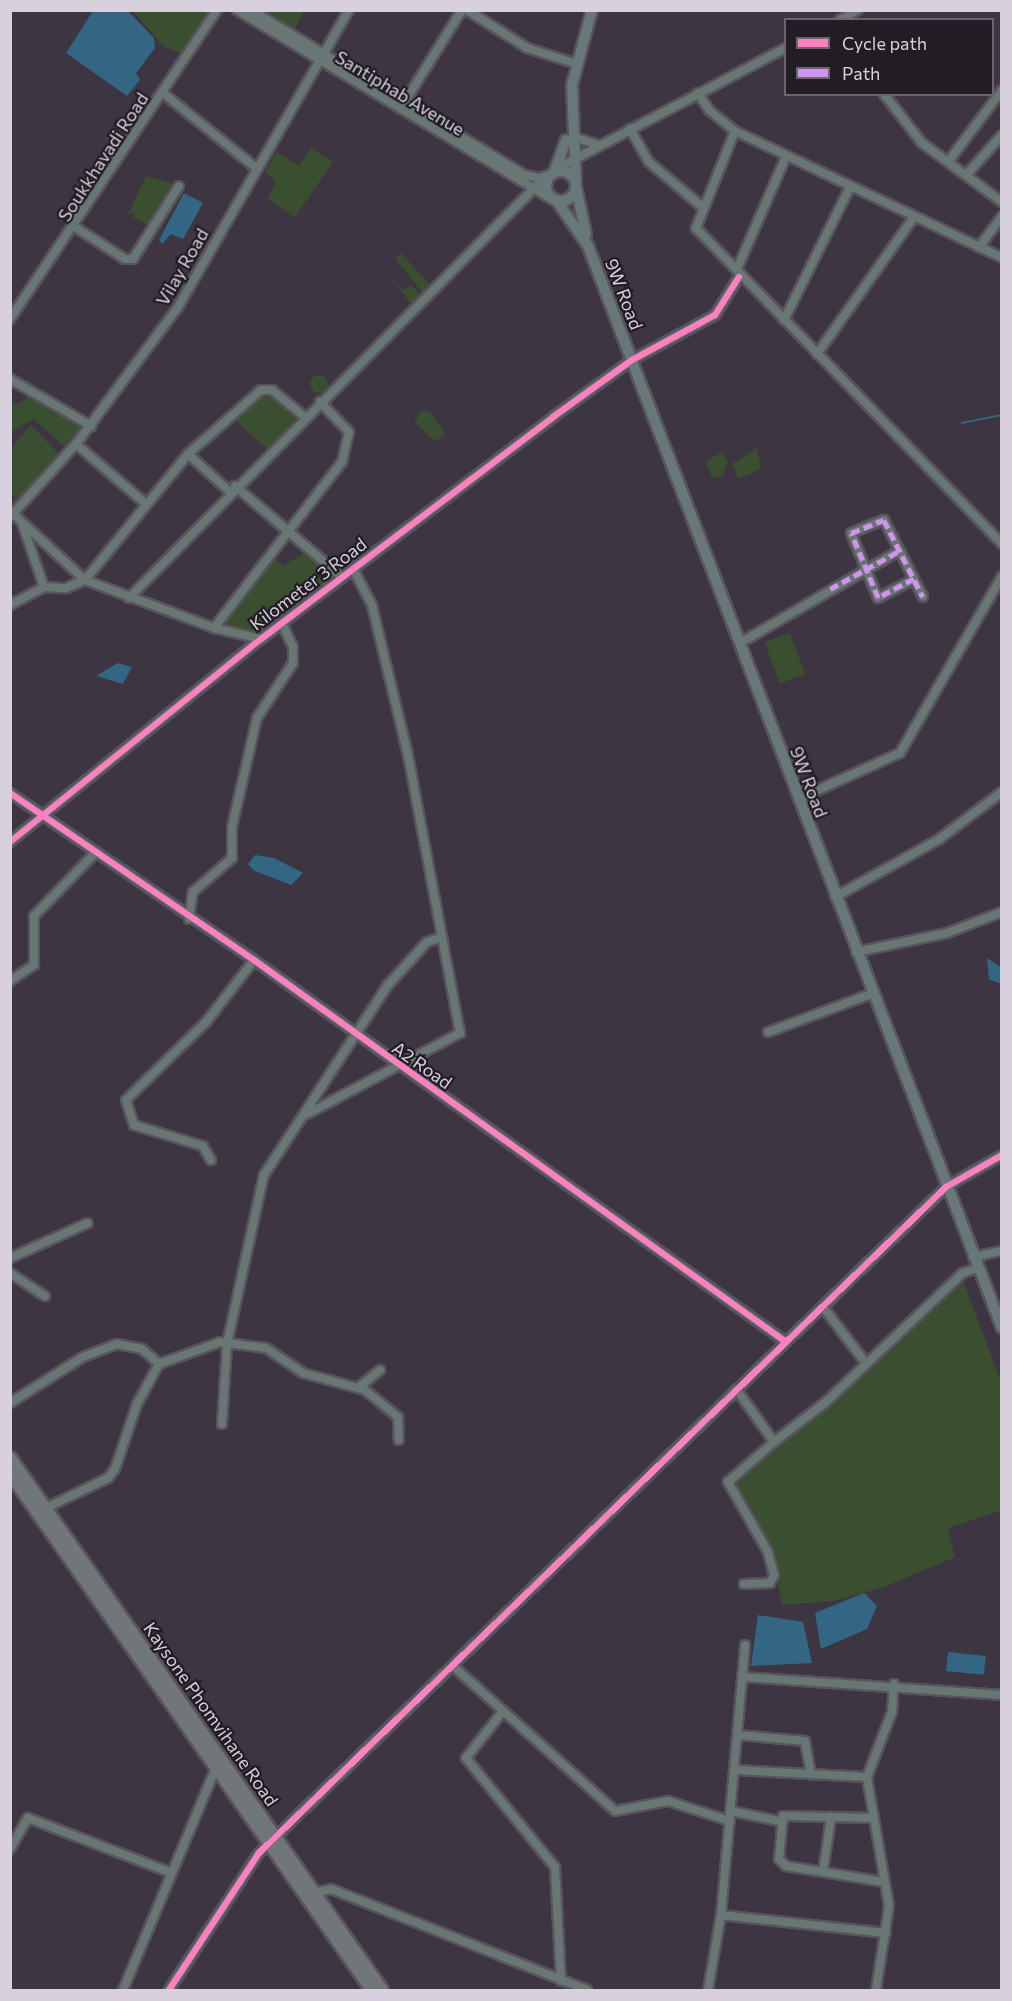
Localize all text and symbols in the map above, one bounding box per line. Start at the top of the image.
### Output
legend [784,18,994,96]
text: Cycle path [842,32,927,54]
street label: Santiphab Avenue [332,46,468,140]
text: Path [842,62,880,84]
street label: Soukkhavadi Road [53,88,153,226]
street label: Vilay Road [151,225,213,309]
street label: 9W Road [601,255,647,333]
street label: Kilometer 3 Road [246,533,370,635]
street label: 9W Road [786,743,832,821]
street label: A2 Road [388,1037,456,1093]
street label: Kaysone Phomvihane Road [139,1618,283,1810]

